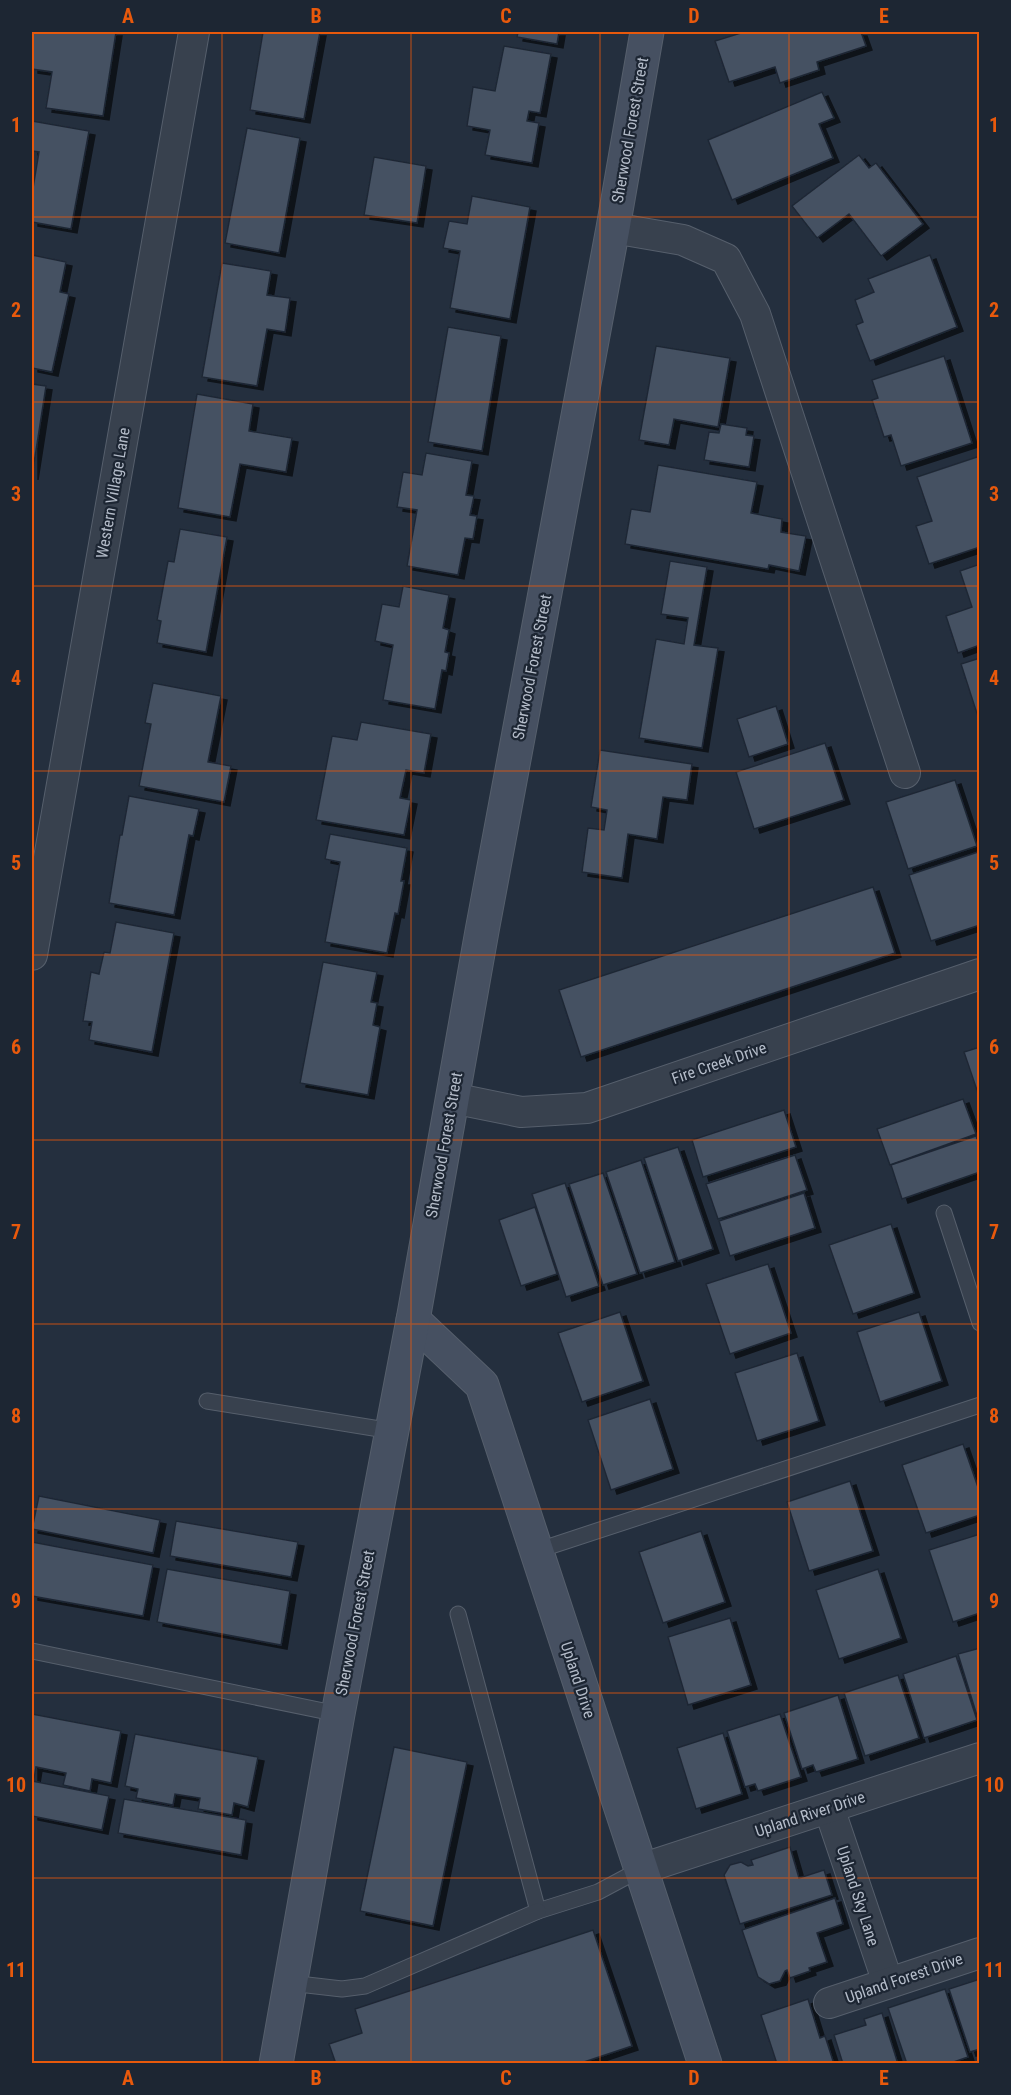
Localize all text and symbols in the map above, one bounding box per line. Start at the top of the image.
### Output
text: A [122,4,134,28]
text: B [310,4,322,28]
text: C [500,4,512,28]
text: D [688,4,700,28]
text: E [879,4,889,28]
street label: Sherwood Forest Street [608,55,652,204]
text: 1 [11,113,21,137]
text: 1 [989,113,999,137]
text: 2 [11,298,21,322]
text: 2 [989,298,999,322]
street label: Western Village Lane [92,426,134,560]
text: 3 [11,482,21,506]
text: 3 [989,482,999,506]
street label: Sherwood Forest Street [509,592,555,741]
text: 4 [11,666,21,690]
text: 4 [989,666,999,690]
text: 5 [11,851,21,875]
text: 5 [989,851,999,875]
text: 6 [11,1035,21,1059]
text: 6 [989,1035,999,1059]
street label: Fire Creek Drive [669,1038,769,1088]
street label: Sherwood Forest Street [422,1070,466,1219]
text: 7 [11,1220,21,1244]
text: 7 [989,1220,999,1244]
text: 8 [11,1404,21,1428]
text: 8 [989,1404,999,1428]
street label: Sherwood Forest Street [332,1548,378,1697]
text: 9 [11,1589,21,1613]
text: 9 [989,1589,999,1613]
street label: Upland Drive [557,1639,599,1721]
text: 10 [6,1773,26,1797]
text: 10 [984,1773,1004,1797]
street label: Upland River Drive [753,1787,867,1841]
street label: Upland Sky Lane [833,1844,883,1948]
street label: Upland Forest Drive [843,1949,965,2007]
text: 11 [6,1958,26,1982]
text: 11 [984,1958,1004,1982]
text: A [122,2066,134,2090]
text: B [310,2066,322,2090]
text: C [500,2066,512,2090]
text: D [688,2066,700,2090]
text: E [879,2066,889,2090]

